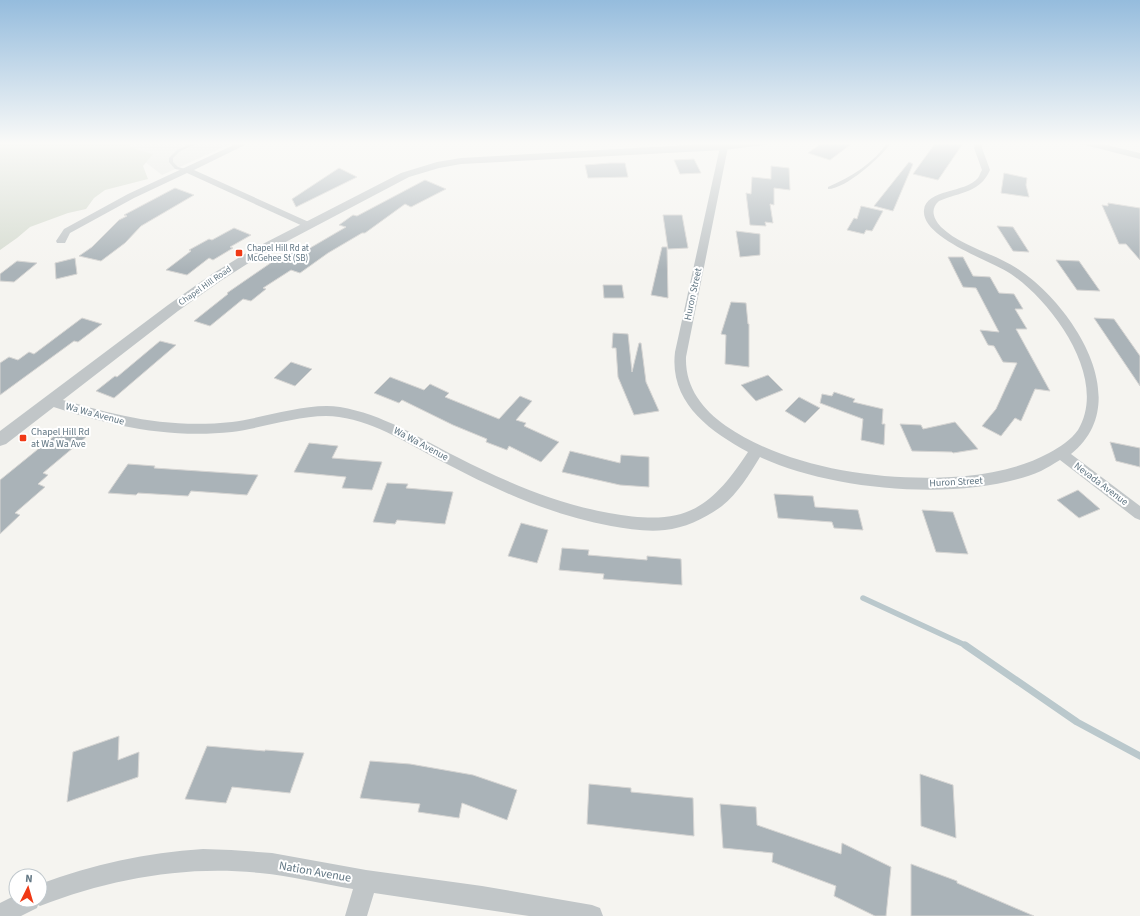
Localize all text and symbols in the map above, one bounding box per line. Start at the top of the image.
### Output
place label: Chapel Hill Rd at McGehee St (SB) [247,242,309,265]
marker: Chapel Hill Rd at McGehee St (SB) [234,248,244,258]
street label: Chapel Hill Road [176,263,234,309]
street label: Huron Street [681,266,706,322]
street label: Wa Wa Avenue [64,399,126,429]
street label: Wa Wa Avenue [391,424,451,464]
place label: Chapel Hill Rd at Wa Wa Ave [31,425,89,451]
marker: Chapel Hill Rd at Wa Wa Ave [18,433,28,443]
street label: Nevada Avenue [1071,459,1131,509]
street label: Huron Street [929,474,984,490]
street label: Nation Avenue [278,857,353,887]
north arrow [8,868,48,908]
text: N [25,871,33,886]

